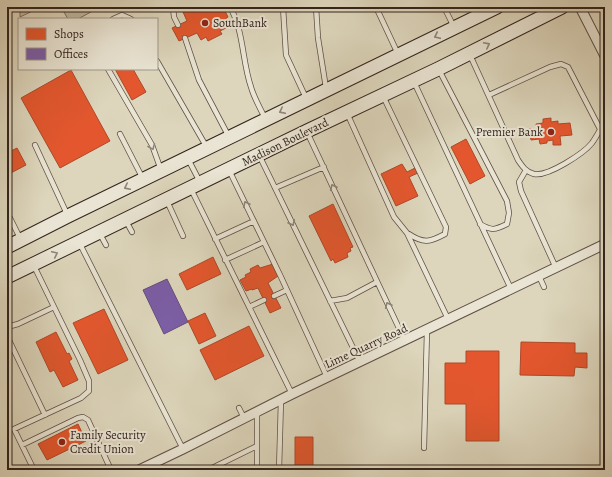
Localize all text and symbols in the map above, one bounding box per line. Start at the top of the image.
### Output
place label: SouthBank [213,15,267,31]
legend [18,18,158,70]
marker: SouthBank [200,18,210,28]
text: Shops [54,26,84,42]
one-way arrow [433,31,441,39]
one-way arrow [483,42,490,50]
text: Offices [54,46,88,62]
one-way arrow [279,106,286,114]
street label: Madison Boulevard [239,114,332,170]
place label: Premier Bank [476,124,543,140]
marker: Premier Bank [546,127,556,137]
one-way arrow [148,144,156,151]
one-way arrow [124,182,132,190]
one-way arrow [330,184,338,192]
one-way arrow [243,201,251,209]
one-way arrow [287,219,295,227]
one-way arrow [50,251,58,259]
one-way arrow [385,302,393,310]
street label: Lime Quarry Road [322,320,411,372]
place label: Family Security Credit Union [70,427,146,457]
marker: Family Security Credit Union [57,437,67,447]

